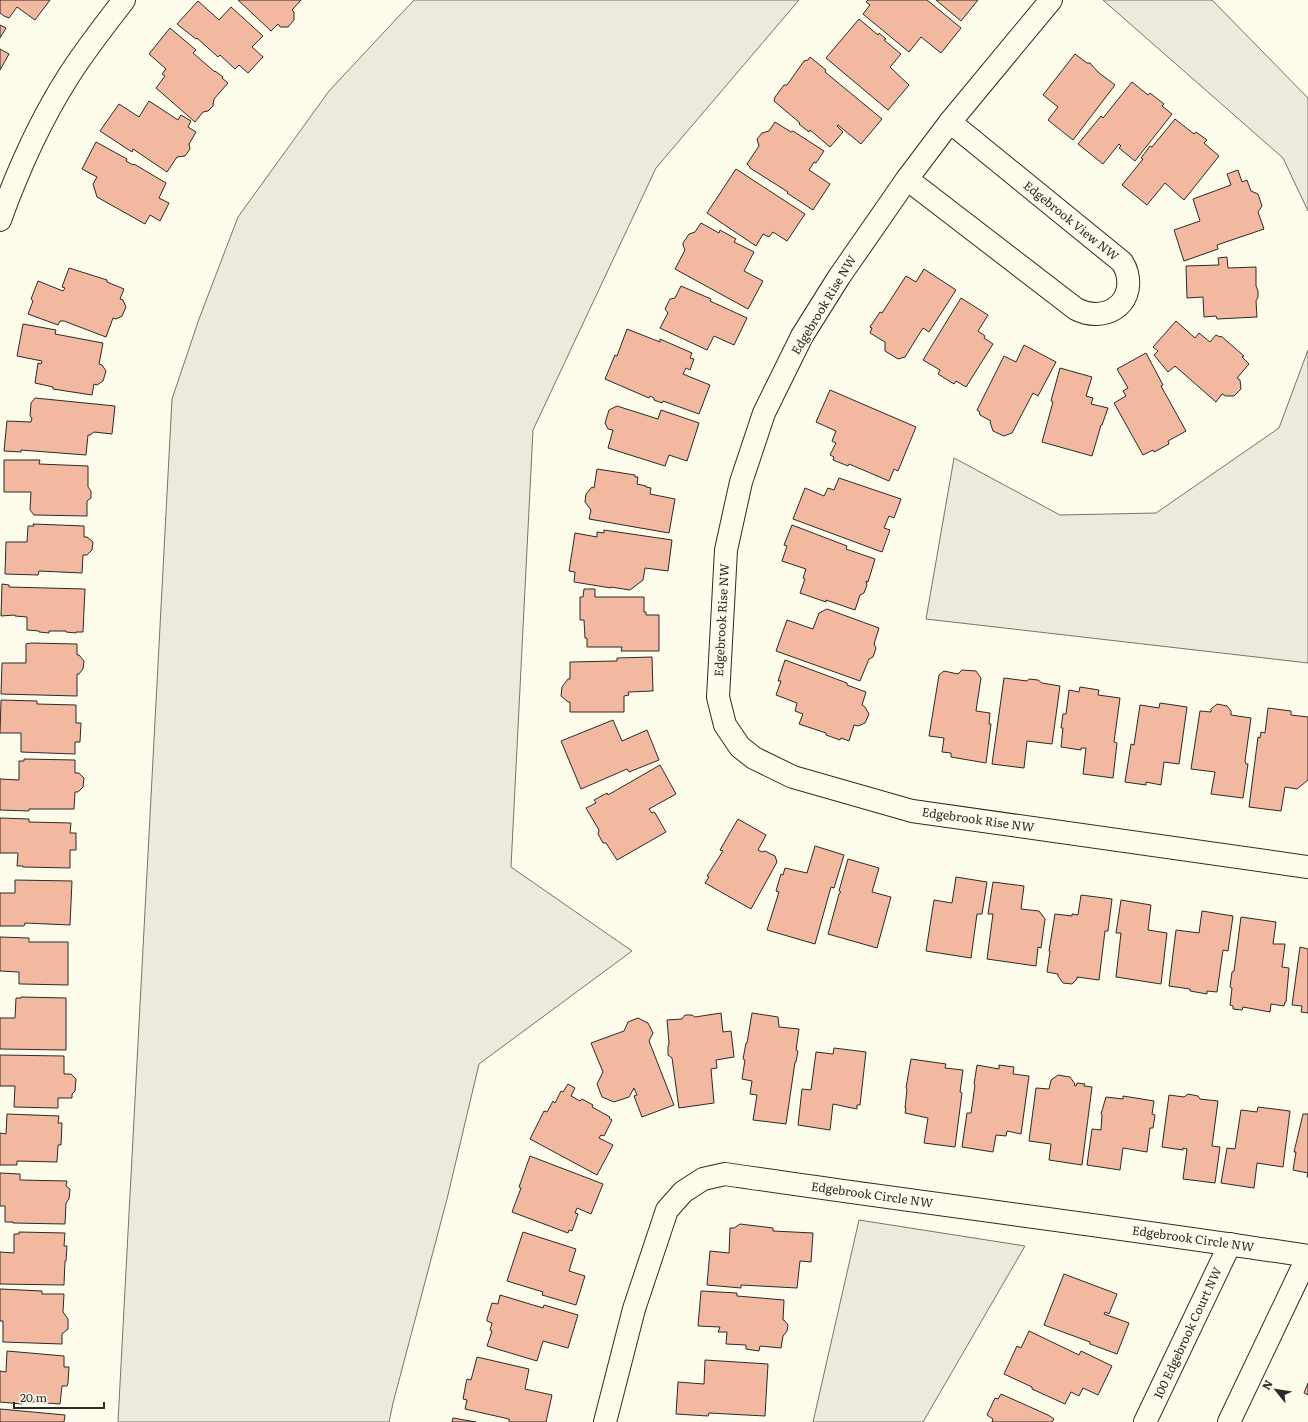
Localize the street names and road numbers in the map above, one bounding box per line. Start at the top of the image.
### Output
street label: Edgebrook View NW [1020,176,1123,264]
street label: Edgebrook Rise NW [786,251,860,358]
street label: Edgebrook Rise NW [709,563,733,677]
street label: Edgebrook Rise NW [921,802,1036,836]
street label: Edgebrook Circle NW [810,1177,934,1211]
street label: Edgebrook Circle NW [1131,1221,1255,1255]
street label: 100 Edgebrook Court NW [1149,1264,1226,1402]

